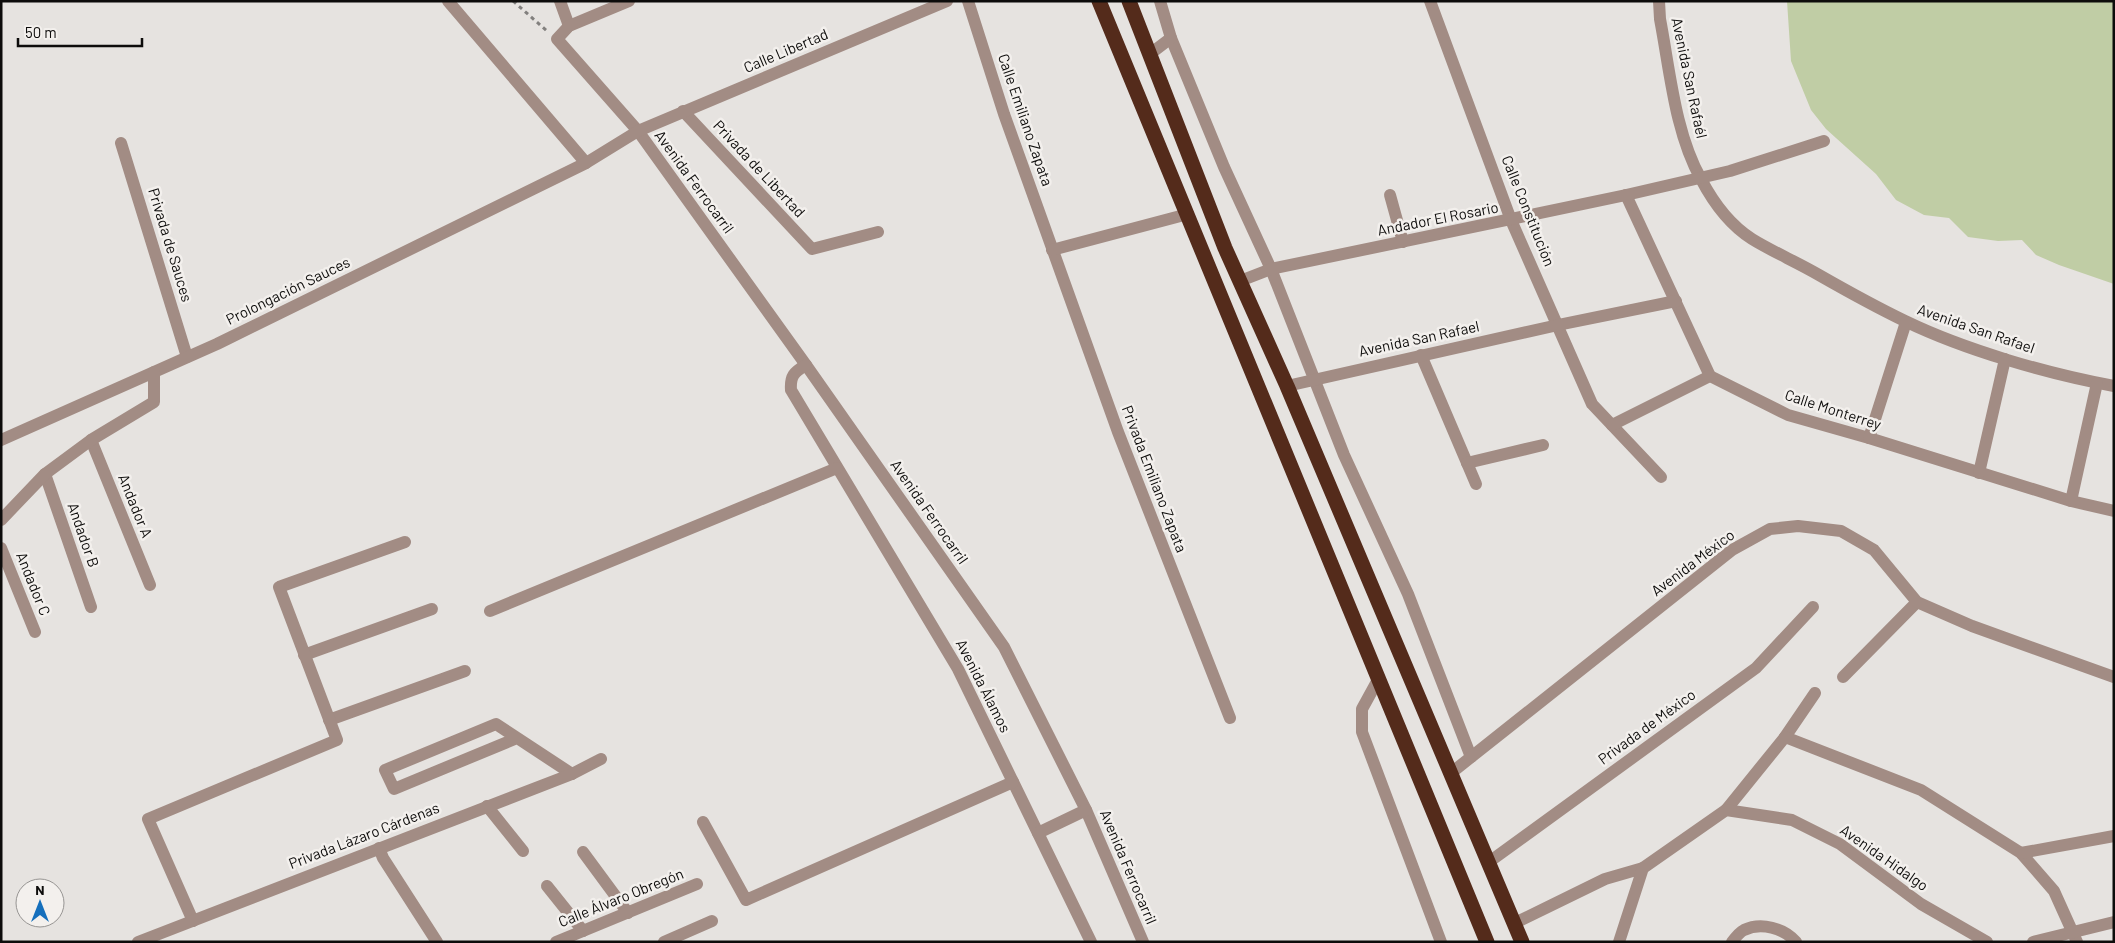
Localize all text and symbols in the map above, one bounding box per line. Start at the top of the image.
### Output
scale bar [18,15,141,47]
street label: Avenida San Rafaél [1668,16,1712,140]
text: 50 m [25,23,57,41]
street label: Calle Libertad [741,24,831,76]
street label: Calle Emiliano Zapata [995,51,1057,188]
street label: Privada de Libertad [710,116,809,221]
street label: Avenida Ferrocarril [651,126,738,236]
street label: Calle Constitución [1499,153,1559,269]
street label: Privada de Sauces [145,186,197,304]
street label: Andador El Rosario [1376,197,1500,239]
street label: Prolongación Sauces [223,252,353,328]
street label: Avenida San Rafael [1915,300,2037,357]
street label: Avenida San Rafael [1357,316,1481,360]
street label: Calle Monterrey [1783,385,1884,433]
street label: Privada Emiliano Zapata [1119,403,1191,555]
street label: Avenida Ferrocarril [887,456,972,567]
street label: Andador A [115,471,157,540]
street label: Andador B [65,500,103,569]
street label: Avenida México [1647,525,1738,599]
street label: Andador C [13,549,55,618]
street label: Avenida Álamos [953,636,1015,735]
street label: Privada de México [1594,685,1699,768]
street label: Privada Lázaro Cárdenas [286,798,442,872]
street label: Avenida Ferrocarril [1097,807,1161,927]
street label: Avenida Hidalgo [1837,820,1932,894]
street label: Calle Álvaro Obregón [555,864,686,930]
north arrow [15,878,65,928]
text: N [35,881,45,898]

